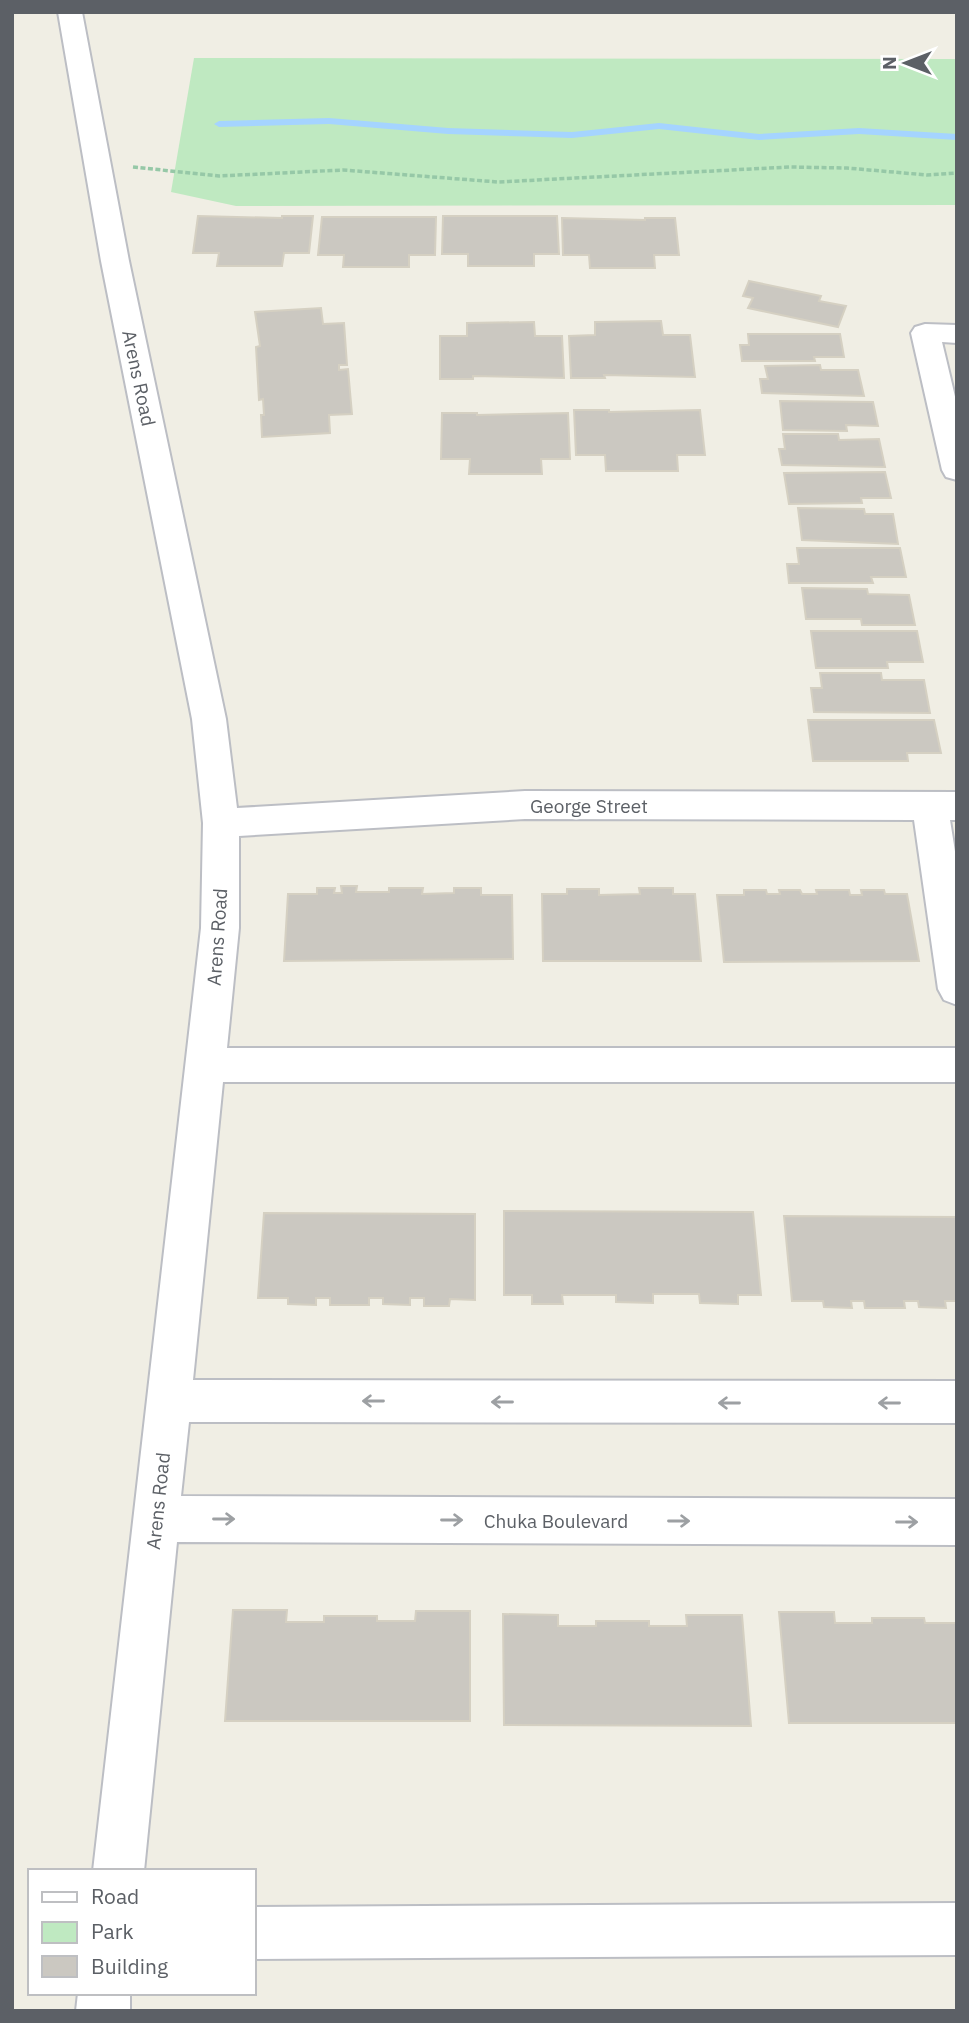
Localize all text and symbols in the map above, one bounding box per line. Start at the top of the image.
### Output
north arrow [871,28,941,98]
text: N [877,56,901,70]
street label: Arens Road [117,328,161,428]
street label: George Street [530,794,648,818]
street label: Arens Road [202,887,232,987]
one-way arrow [362,1394,385,1408]
one-way arrow [490,1395,513,1409]
one-way arrow [718,1396,741,1410]
one-way arrow [877,1396,900,1410]
street label: Arens Road [141,1451,175,1551]
street label: Chuka Boulevard [484,1509,628,1533]
one-way arrow [213,1512,236,1526]
one-way arrow [440,1513,463,1527]
one-way arrow [668,1514,691,1528]
one-way arrow [895,1515,918,1529]
legend [28,1869,256,1995]
text: Road [91,1882,139,1910]
text: Park [91,1917,134,1945]
text: Building [91,1952,168,1980]

